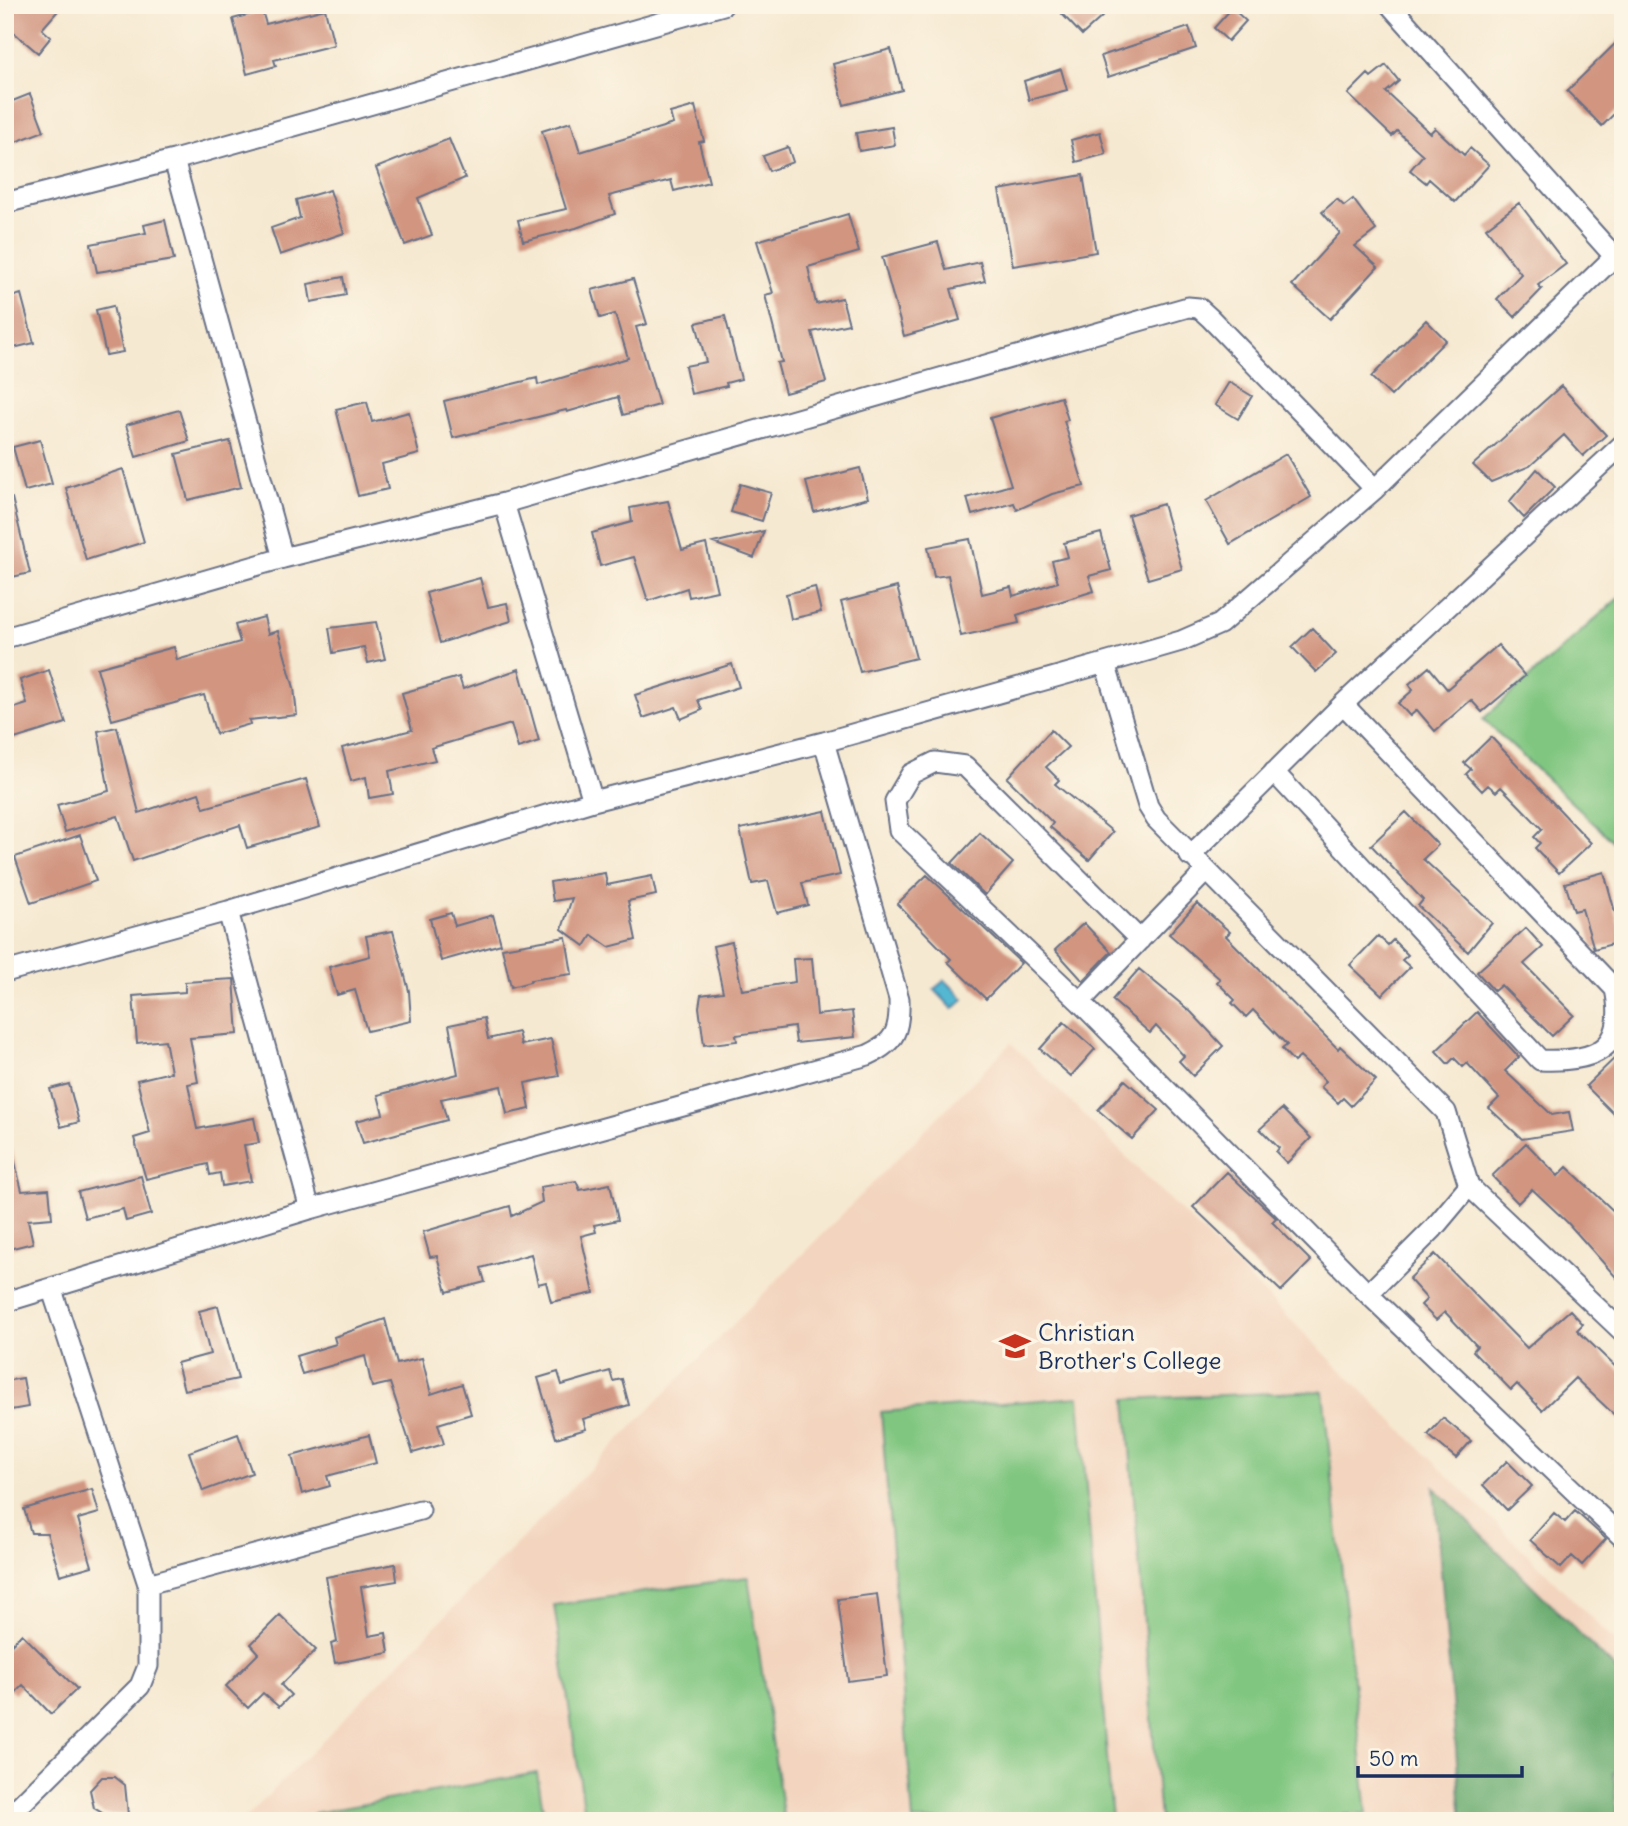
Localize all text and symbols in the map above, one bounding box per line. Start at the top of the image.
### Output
place label: Christian Brother's College [1038,1317,1222,1375]
school or university icon: Christian Brother's College [998,1329,1032,1363]
scale bar [1358,1735,1523,1779]
text: 50 m [1369,1745,1418,1772]

